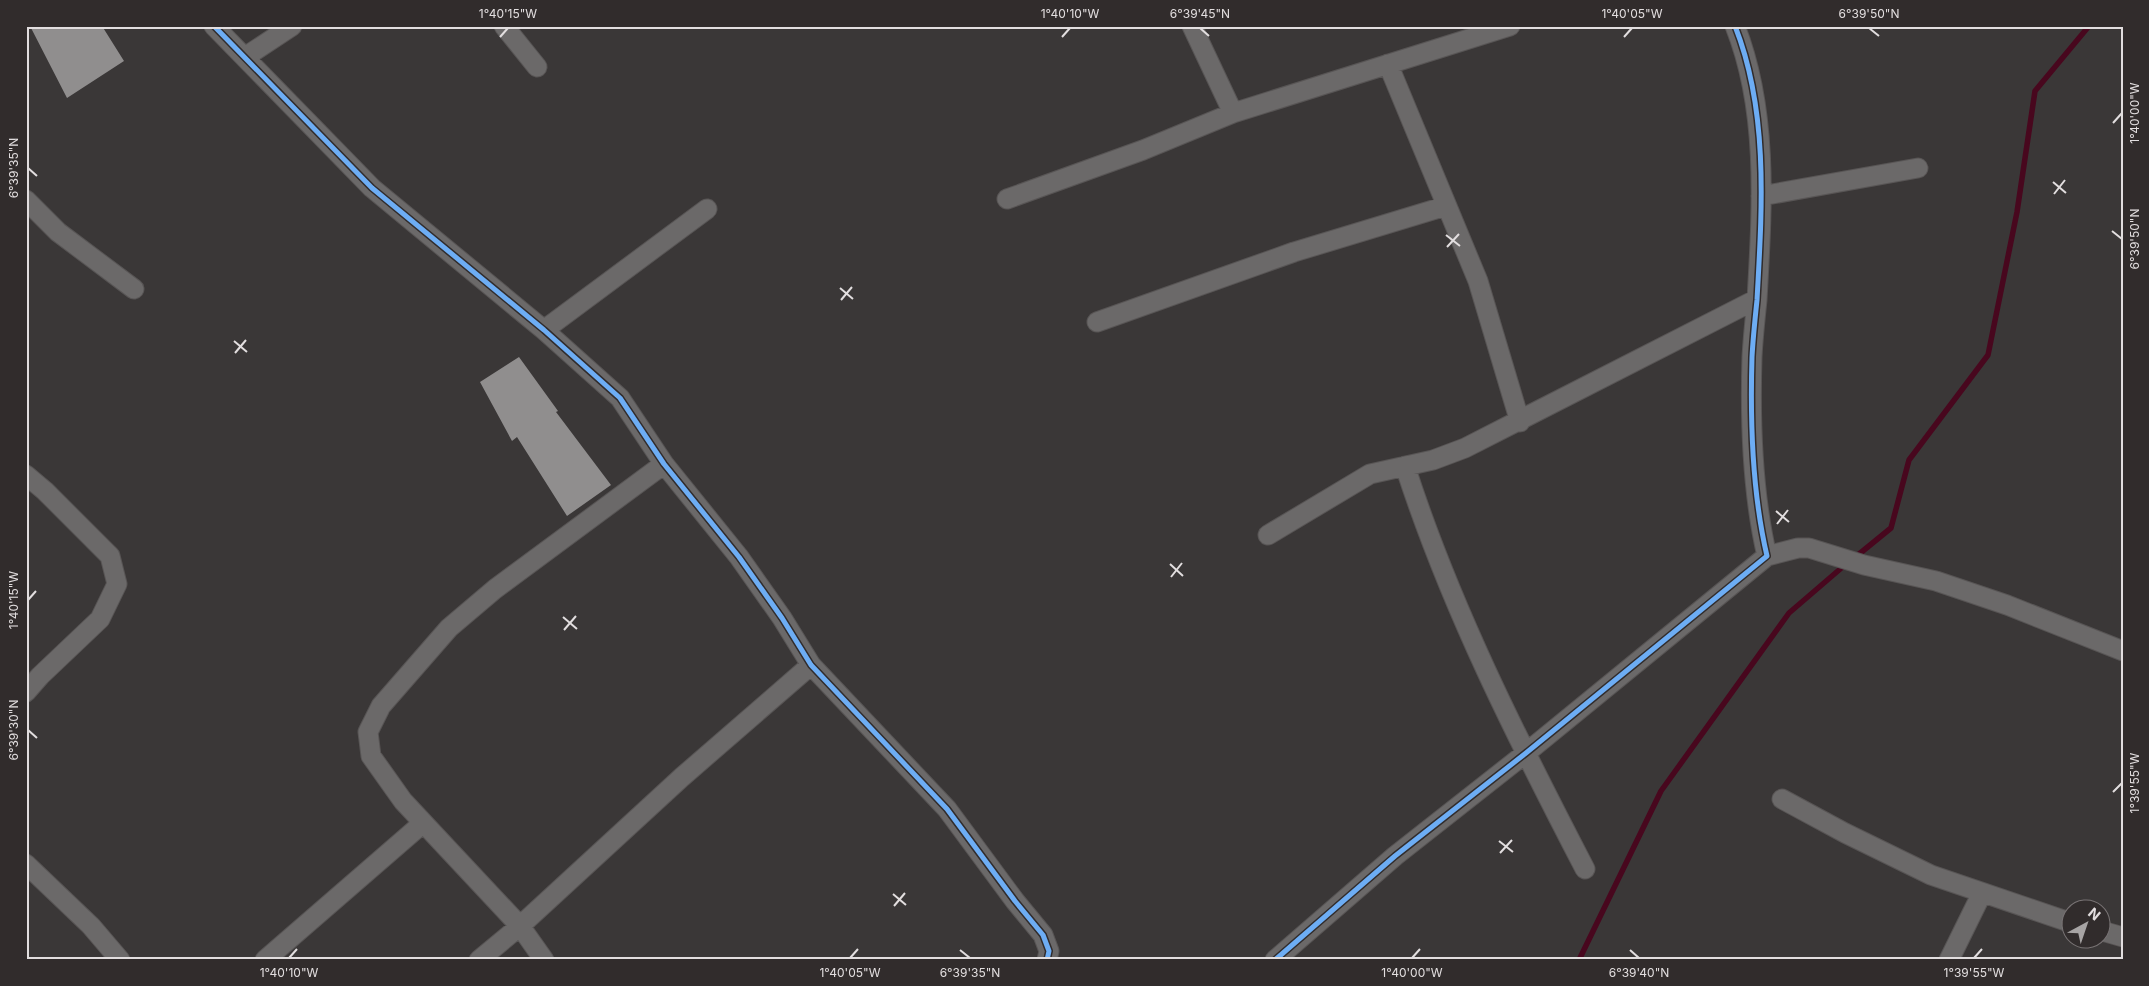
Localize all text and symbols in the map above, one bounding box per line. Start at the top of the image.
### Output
text: 1°40'15"W [479,6,537,21]
text: 1°40'10"W [1041,6,1099,21]
text: 6°39'45"N [1170,6,1230,21]
text: 1°40'05"W [1601,6,1663,21]
text: 6°39'50"N [1839,6,1899,21]
text: 1°40'00"W [2127,82,2142,144]
text: 6°39'35"N [6,138,21,198]
text: 6°39'50"N [2127,209,2142,269]
text: 1°40'15"W [6,571,21,629]
text: 6°39'30"N [6,700,21,760]
text: 1°39'55"W [2127,752,2142,813]
north arrow [2062,898,2112,948]
text: N [2085,904,2104,924]
text: 1°40'10"W [260,965,318,980]
text: 1°40'05"W [819,965,881,980]
text: 6°39'35"N [940,965,1000,980]
text: 1°40'00"W [1381,965,1443,980]
text: 6°39'40"N [1609,965,1669,980]
text: 1°39'55"W [1944,965,2005,980]

